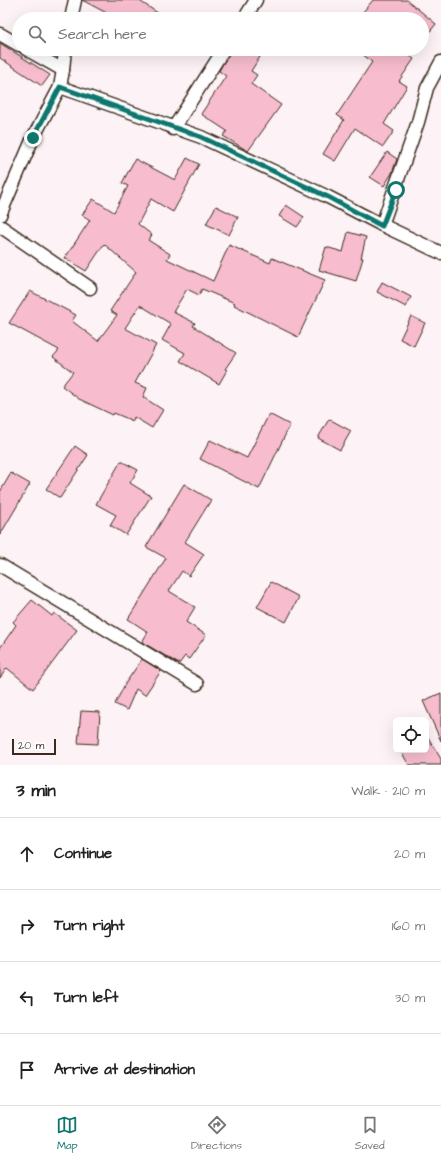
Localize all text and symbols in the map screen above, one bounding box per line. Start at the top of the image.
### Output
search box [12,12,429,56]
icon: search [26,23,48,45]
text: Search here [58,24,147,45]
route end [24,129,42,147]
route start [387,181,405,199]
map controls [393,717,429,753]
button: locate [393,717,429,753]
scale bar [12,737,56,756]
text: 20 m [18,738,44,753]
text: 3 min [16,779,56,803]
text: Walk · 210 m [351,782,425,800]
icon: ahead [16,843,38,865]
text: Continue [54,843,112,864]
text: 20 m [394,845,425,863]
icon: right [16,915,38,937]
text: Turn right [54,915,125,936]
text: 160 m [392,917,425,935]
icon: left [16,987,38,1009]
text: Turn left [54,987,118,1008]
text: 30 m [395,989,425,1007]
icon: arrive [16,1059,38,1081]
text: Arrive at destination [54,1059,195,1080]
tab: Map [56,1114,78,1153]
tab: Directions [191,1114,242,1153]
tab: Saved [355,1114,385,1153]

